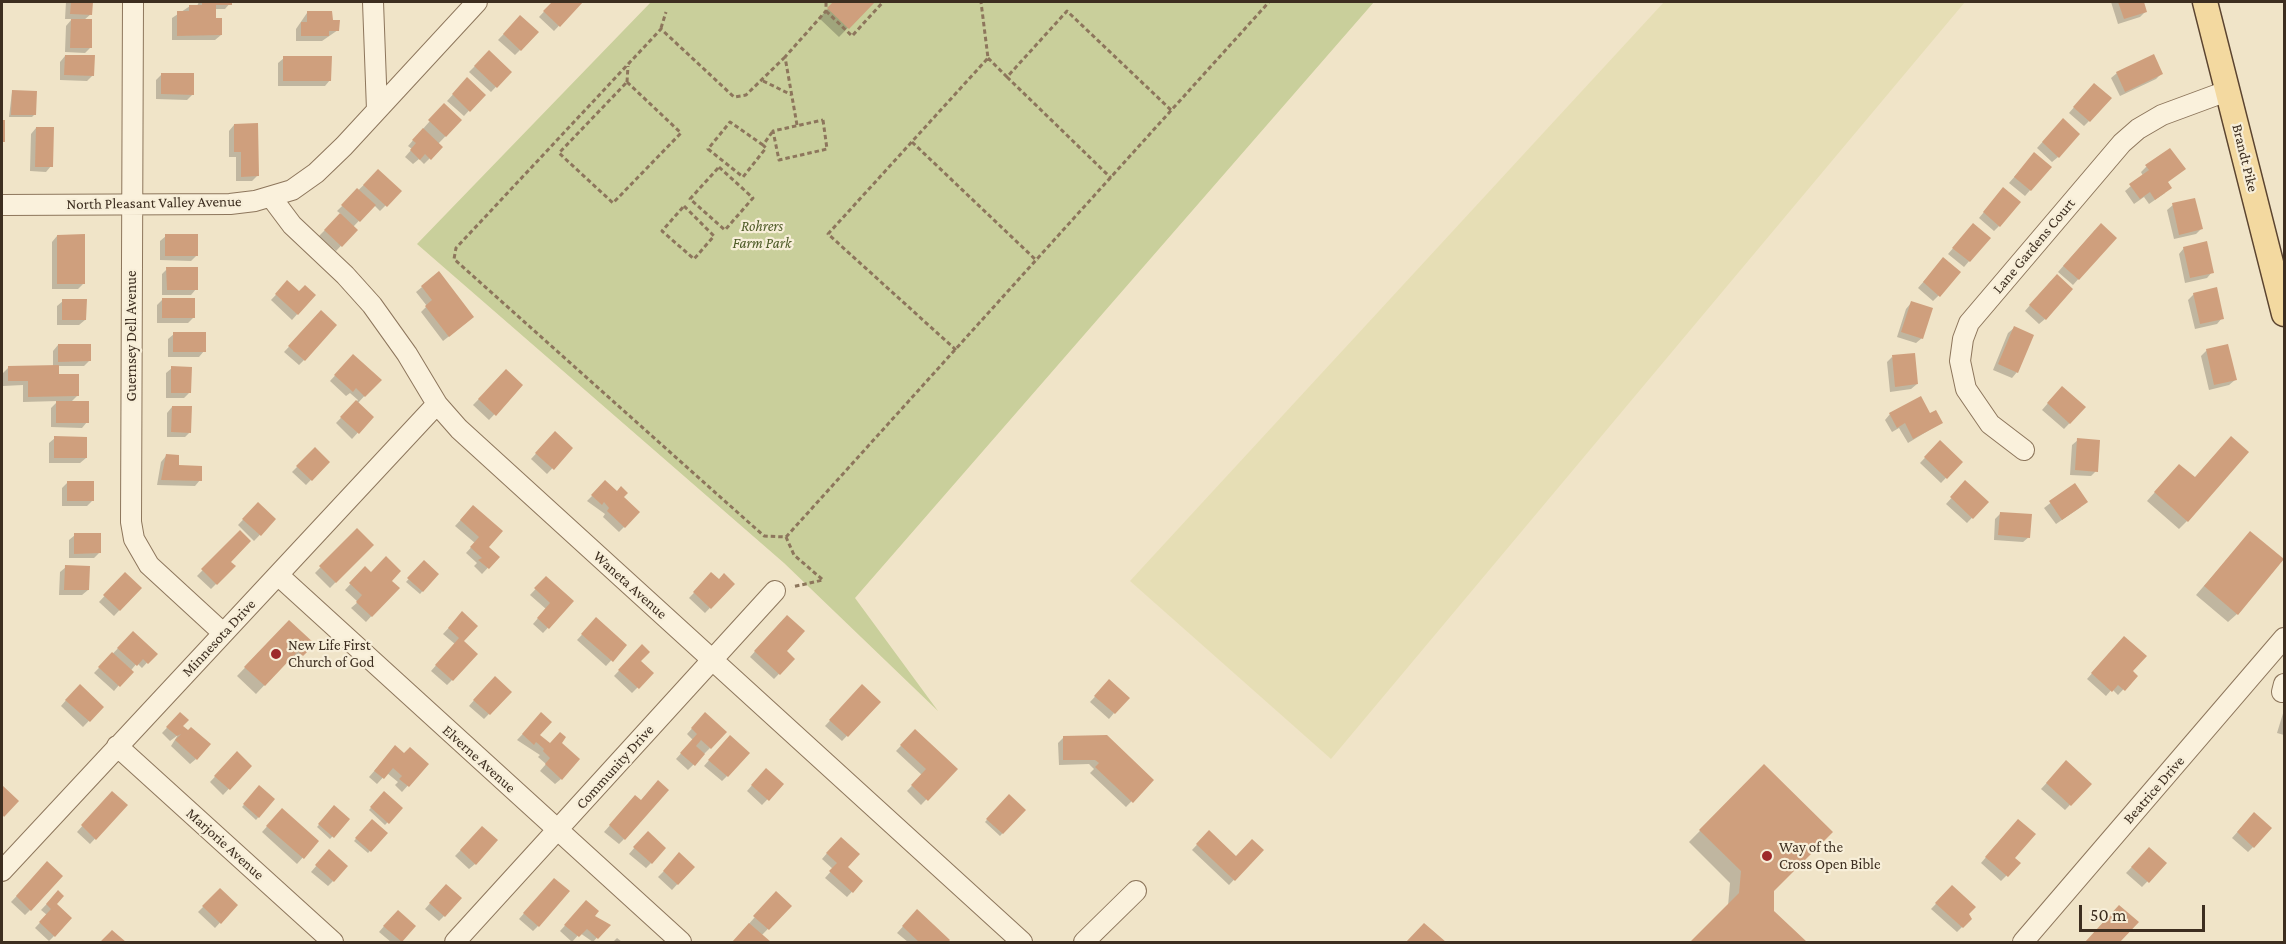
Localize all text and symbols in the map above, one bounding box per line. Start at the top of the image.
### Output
street label: Brandt Pike [2228,122,2262,194]
street label: North Pleasant Valley Avenue [66,192,242,214]
street label: Lane Gardens Court [1989,195,2079,297]
park label: Rohrers Farm Park [732,217,792,252]
street label: Guernsey Dell Avenue [122,270,140,402]
street label: Waneta Avenue [589,547,671,623]
street label: Minnesota Drive [178,595,260,681]
place label: New Life First Church of God [288,636,374,671]
marker: New Life First Church of God [269,647,283,661]
street label: Elverne Avenue [439,721,519,797]
street label: Community Drive [572,721,658,813]
street label: Beatrice Drive [2120,752,2188,828]
street label: Marjorie Avenue [182,804,268,884]
place label: Way of the Cross Open Bible [1779,838,1881,873]
marker: Way of the Cross Open Bible [1760,849,1774,863]
scale bar [2082,893,2208,931]
text: 50 m [2090,905,2127,925]

